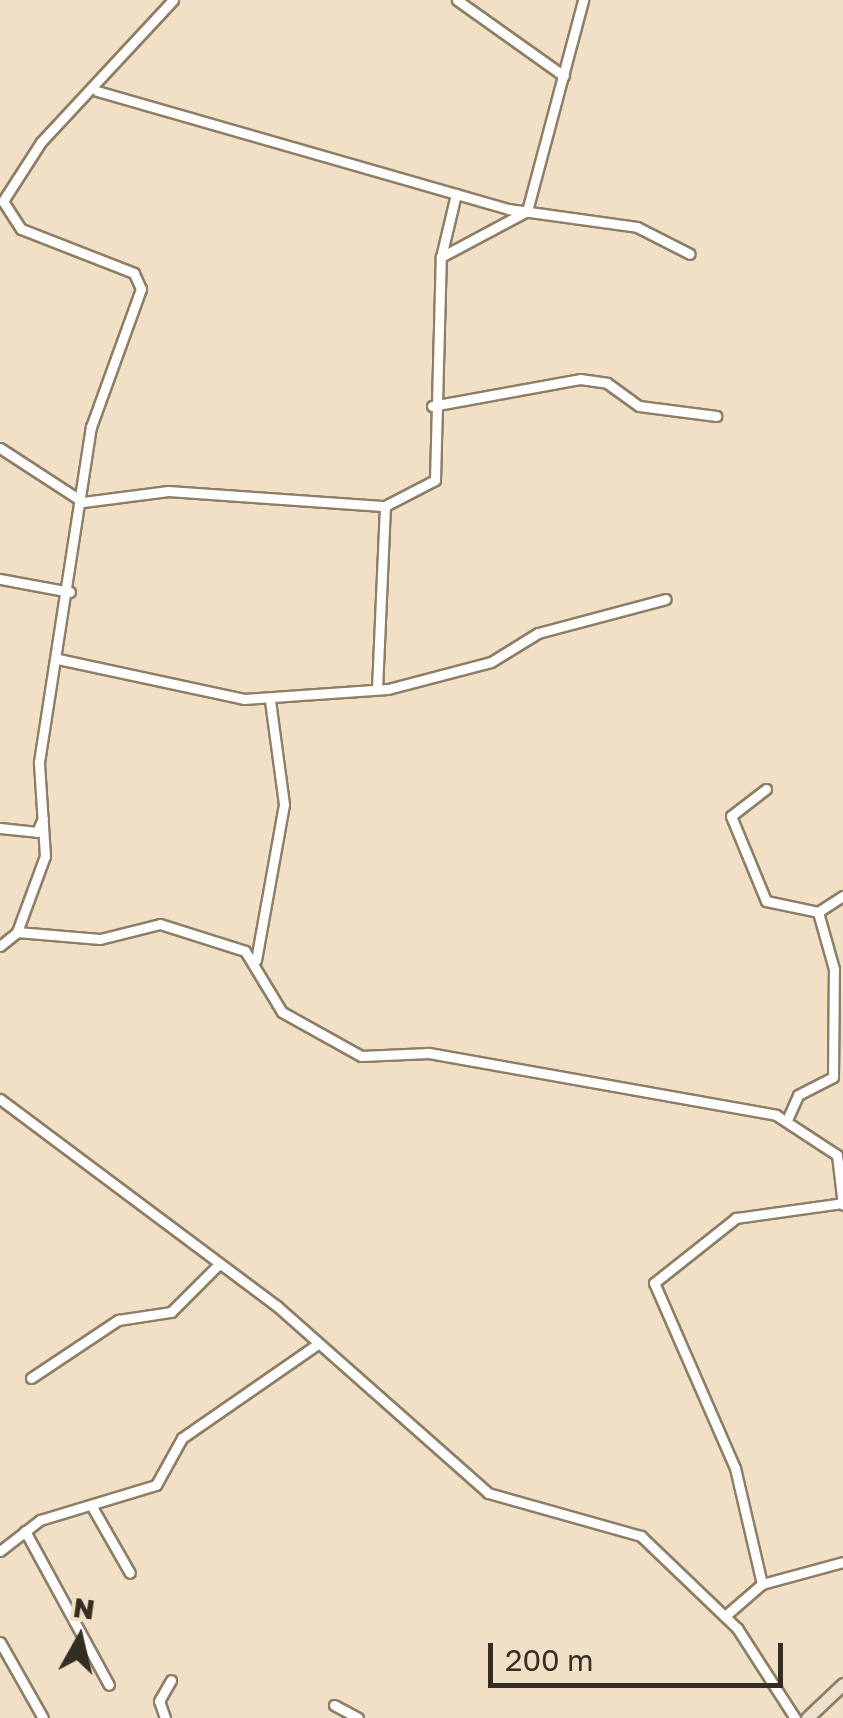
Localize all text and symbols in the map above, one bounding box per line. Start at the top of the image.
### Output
north arrow [30,1588,130,1688]
text: N [71,1590,97,1626]
scale bar [493,1623,788,1685]
text: 200 m [505,1642,594,1678]

